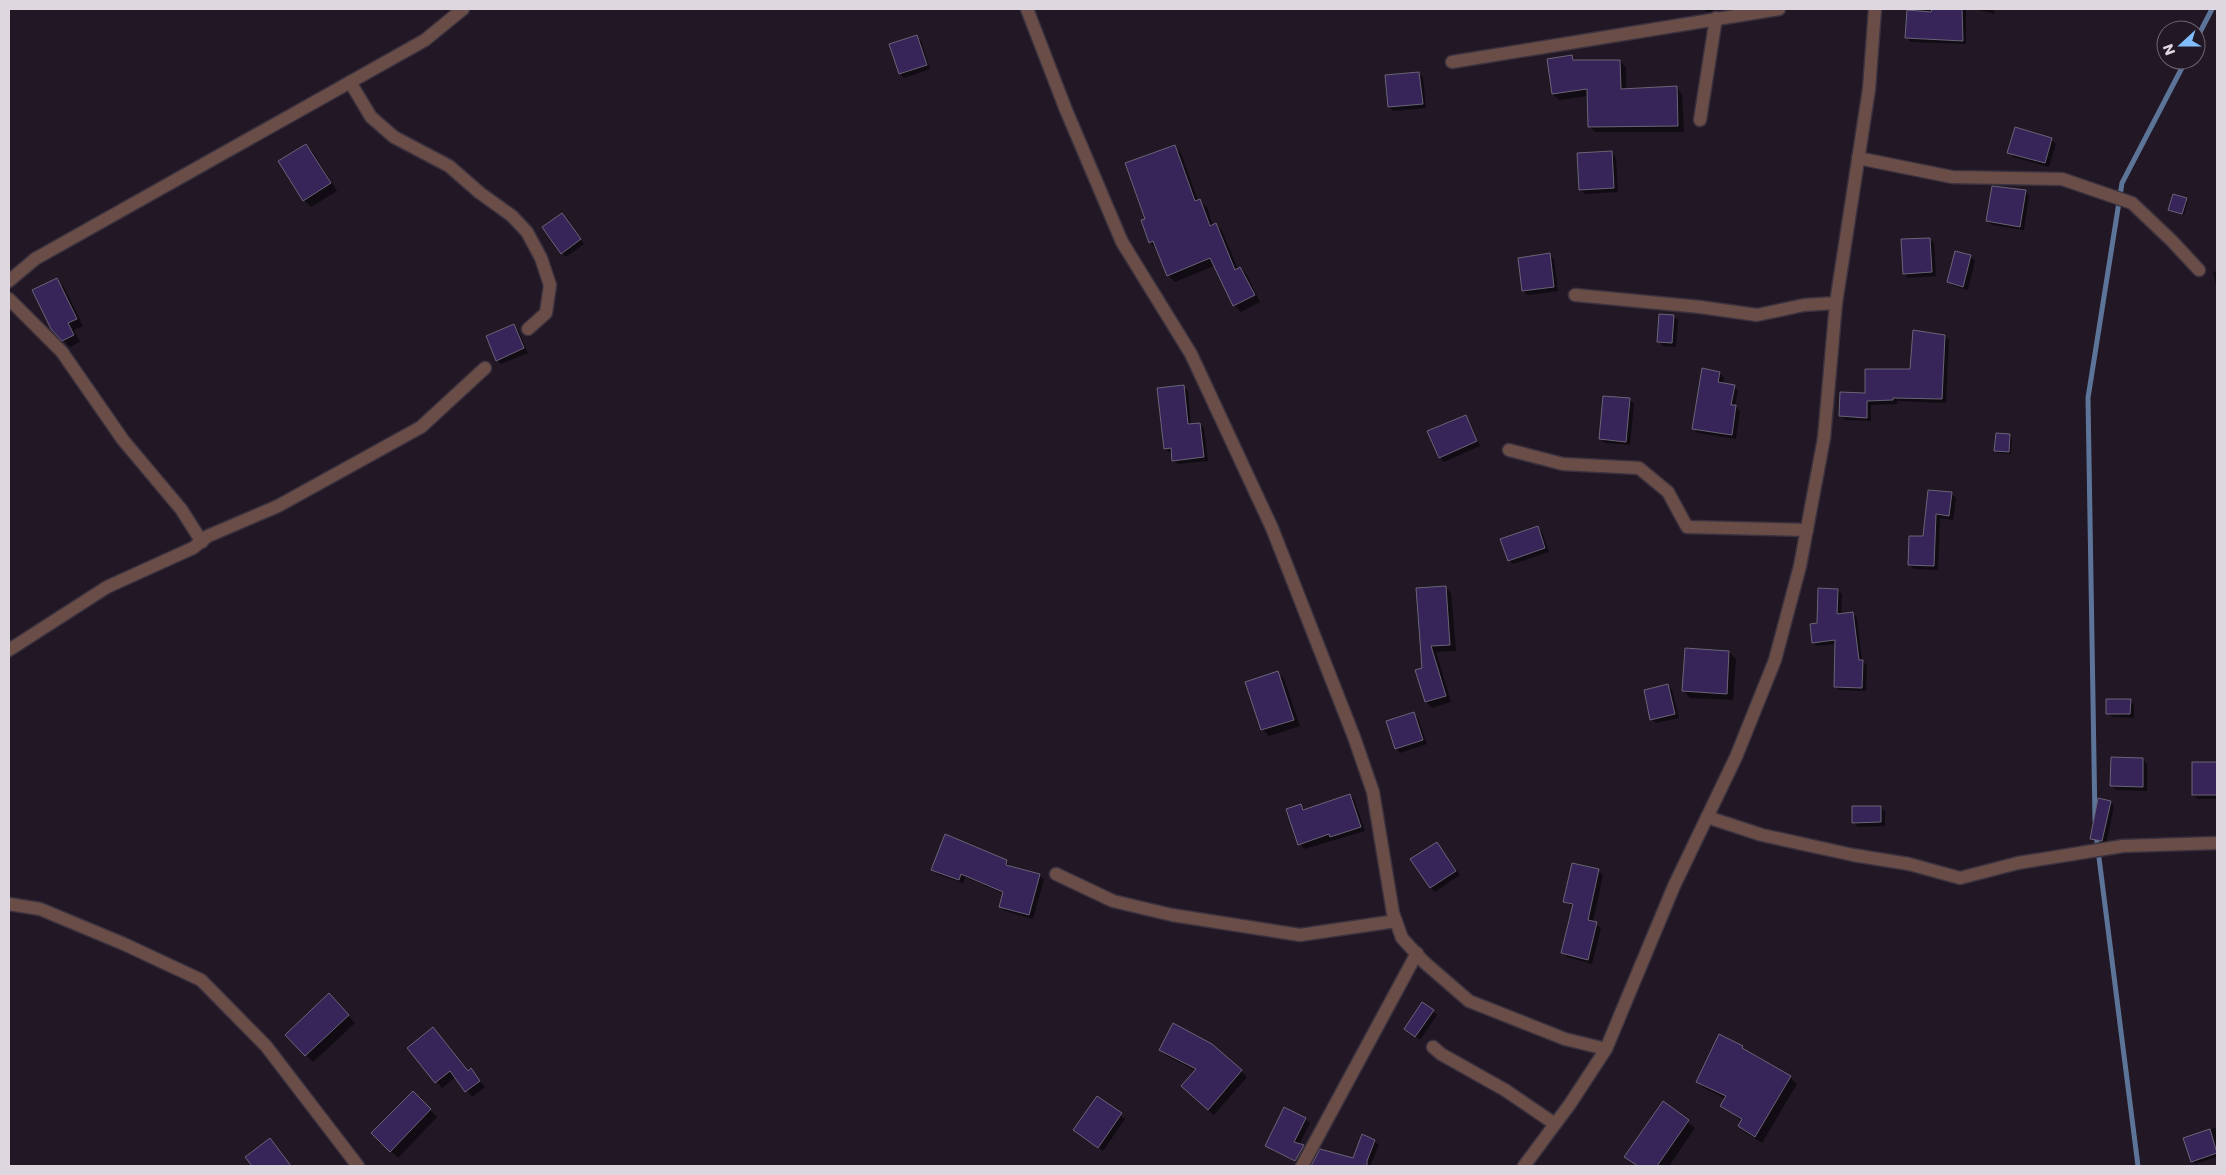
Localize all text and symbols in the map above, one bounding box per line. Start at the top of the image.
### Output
north arrow [2156,20,2206,70]
text: N [2158,41,2180,58]

